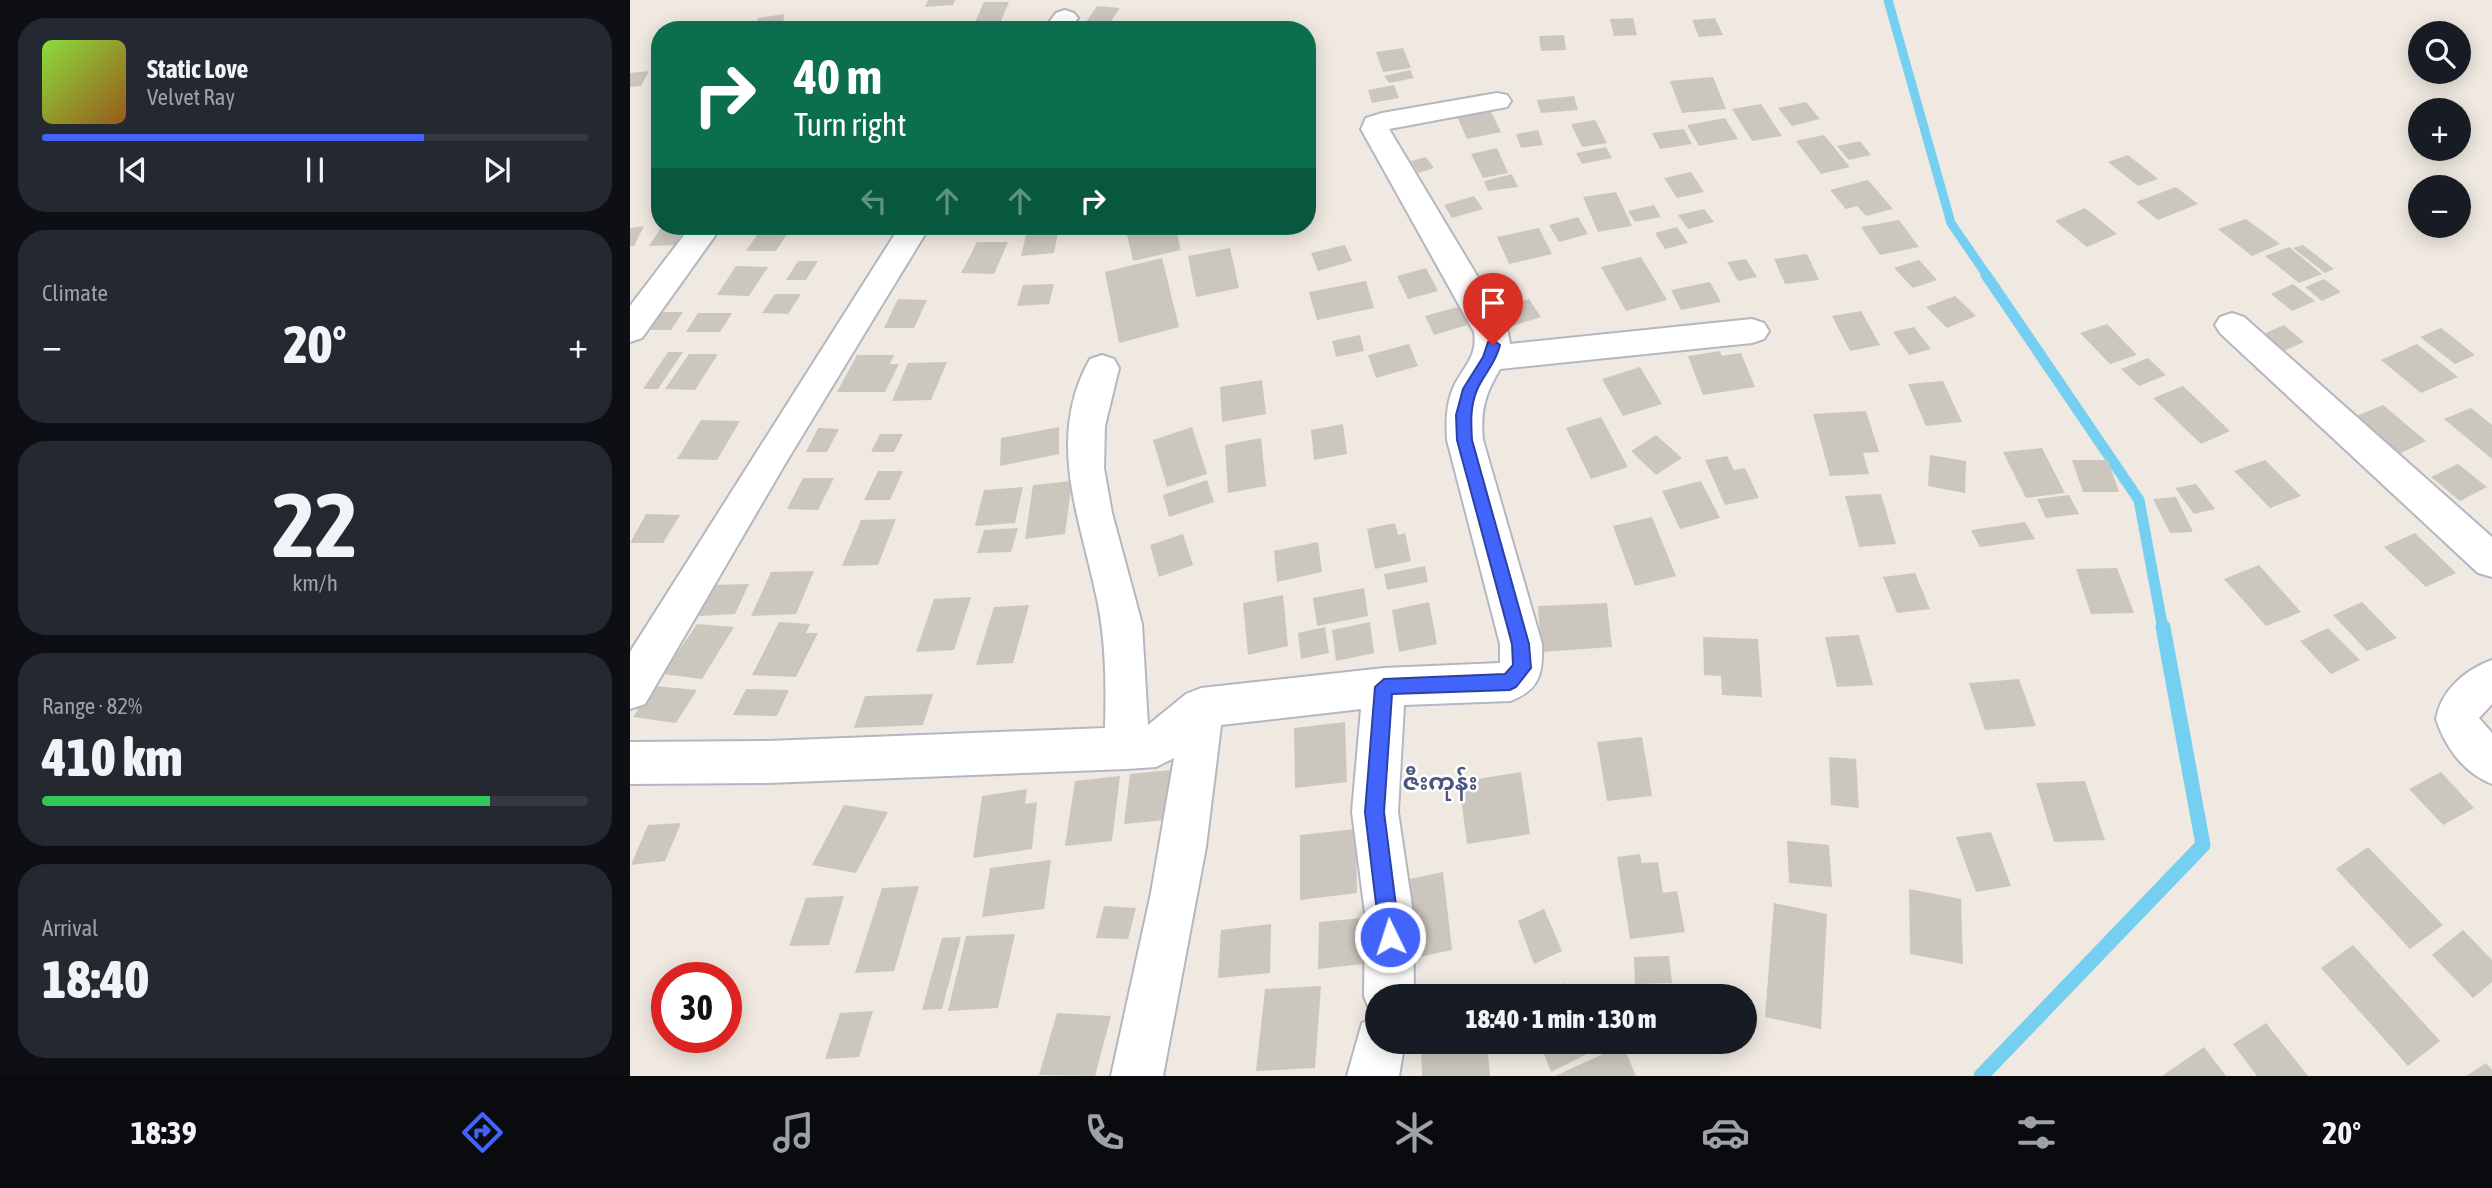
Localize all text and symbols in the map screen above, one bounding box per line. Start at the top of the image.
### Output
map controls [2408,21,2471,238]
button: search [2408,21,2471,84]
text: 40 m [794,48,882,104]
icon: right [679,49,770,140]
text: Static Love [147,54,248,84]
text: Velvet Ray [147,84,235,110]
button: + [2408,98,2471,161]
text: Turn right [794,106,907,143]
icon: previous [114,151,152,189]
icon: pause [296,151,334,189]
icon: next [478,151,516,189]
button: − [2408,175,2471,238]
icon: left [855,182,893,220]
icon: ahead [928,182,966,220]
icon: ahead [1001,182,1039,220]
icon: right [1074,182,1112,220]
pin [1463,273,1523,345]
text: Climate [42,280,108,306]
icon: arrive [1474,284,1512,322]
text: 20° [283,314,347,374]
text: − [42,323,62,366]
text: + [568,323,588,366]
text: 22 [272,472,358,576]
text: km/h [292,570,338,596]
text: Range · 82% [42,693,142,719]
text: 410 km [42,727,183,787]
district label: ဇီးကုန်း [1402,766,1478,801]
position arrow [1353,900,1427,974]
text: Arrival [42,915,98,941]
text: 18:40 [42,949,149,1009]
speed limit sign: 30 [651,962,742,1053]
text: 18:40 · 1 min · 130 m [1466,1004,1656,1034]
icon: directions [458,1108,507,1157]
icon: music [769,1108,818,1157]
icon: phone [1080,1108,1129,1157]
icon: climate [1390,1108,1439,1157]
icon: car [1701,1108,1750,1157]
icon: filters [2012,1108,2061,1157]
text: 18:39 [131,1114,197,1151]
text: 20° [2322,1114,2361,1151]

